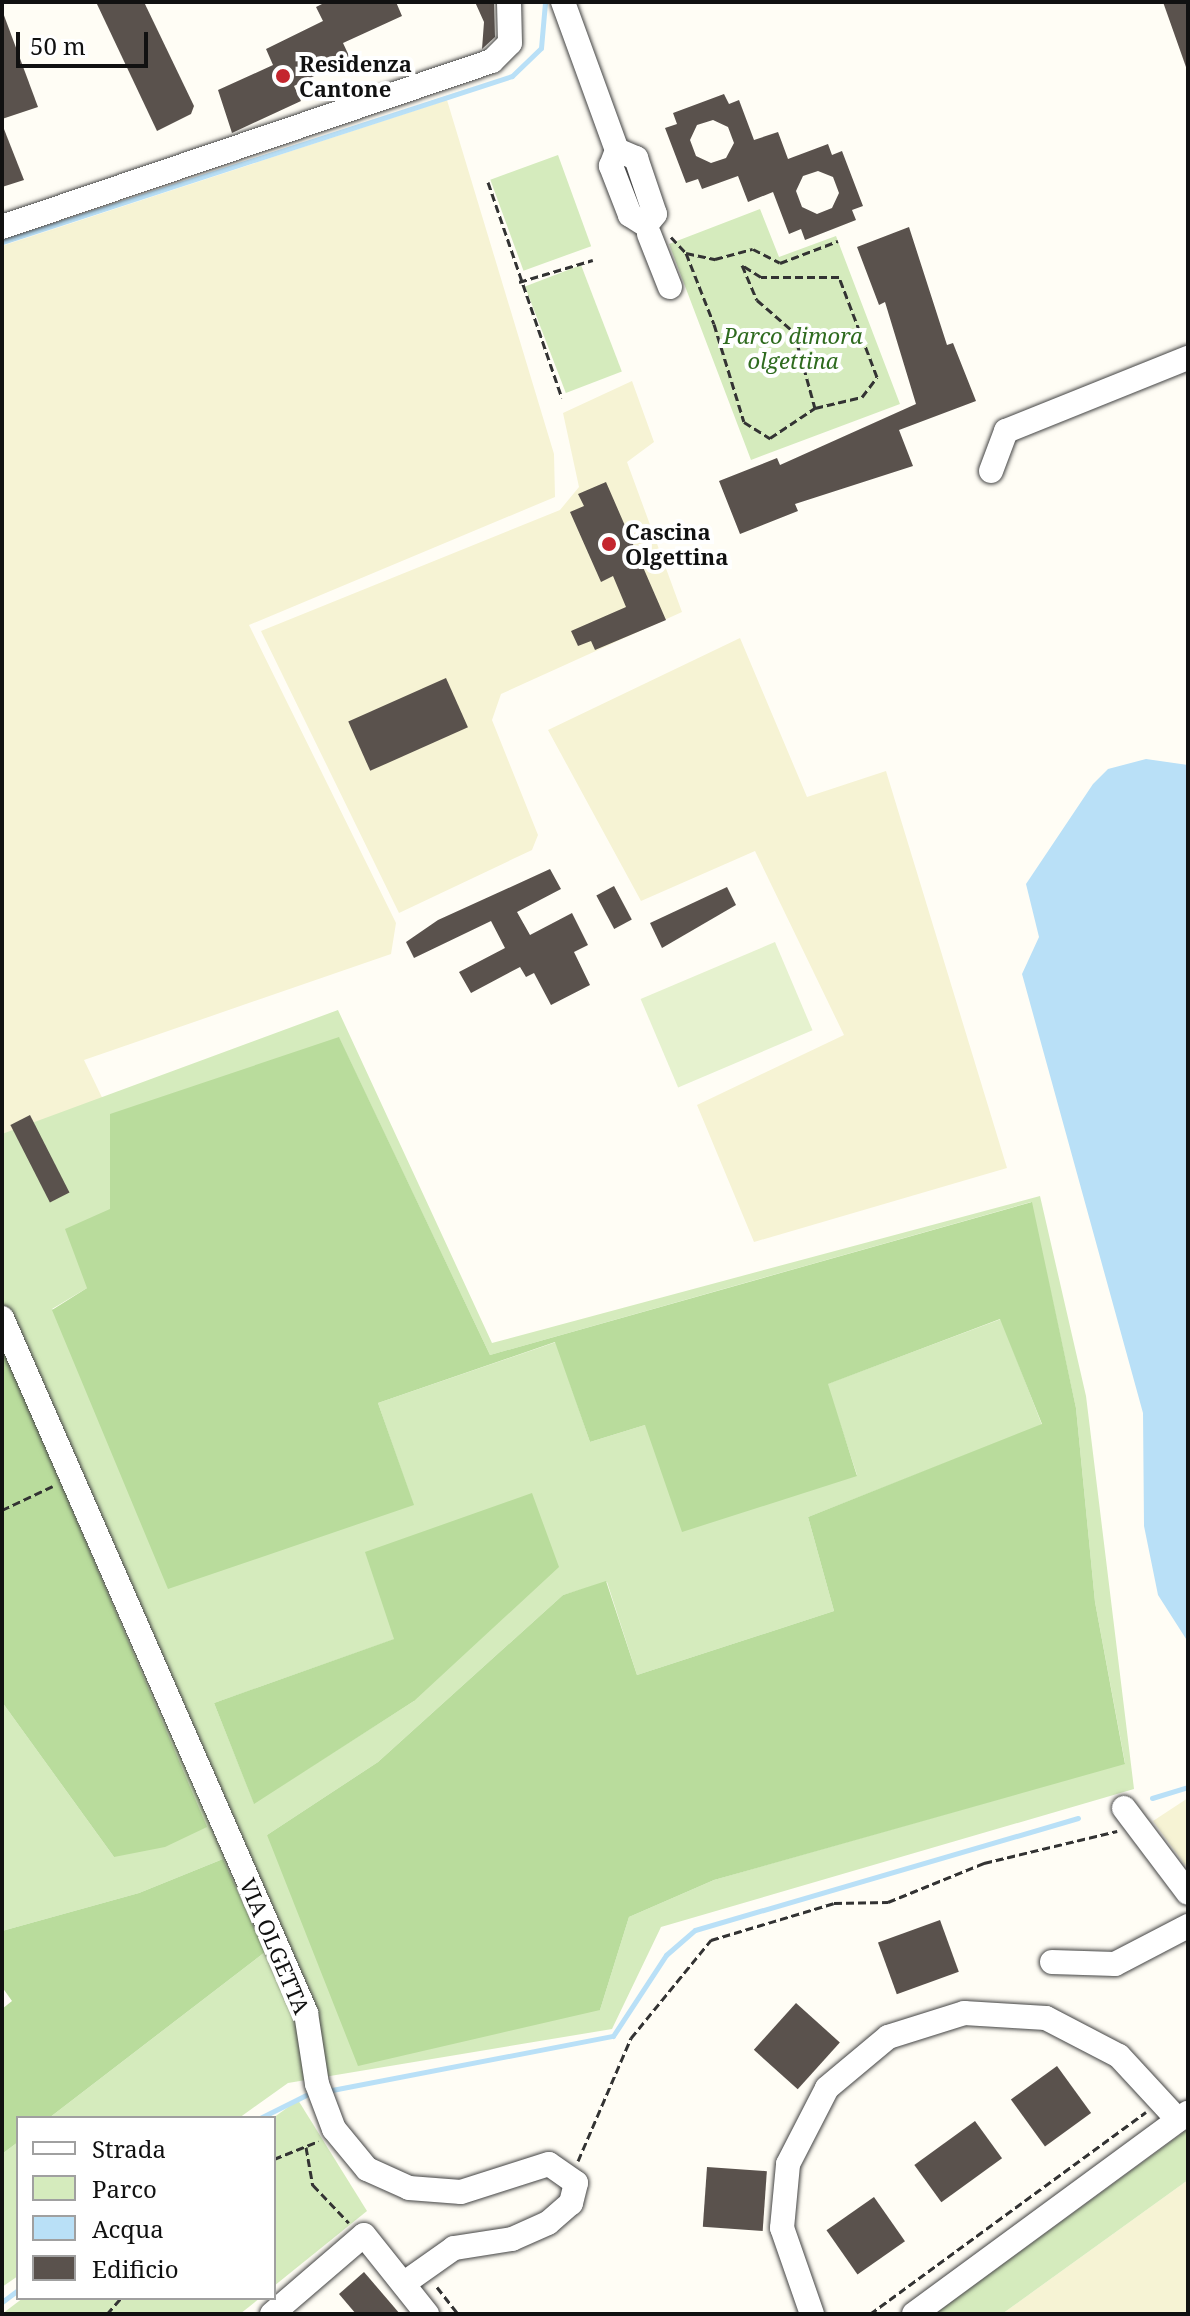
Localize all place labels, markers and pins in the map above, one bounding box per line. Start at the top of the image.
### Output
place label: Residenza Cantone [299,50,412,102]
marker: Residenza Cantone [274,67,292,85]
place label: Cascina Olgettina [625,518,728,570]
marker: Cascina Olgettina [600,535,618,553]

